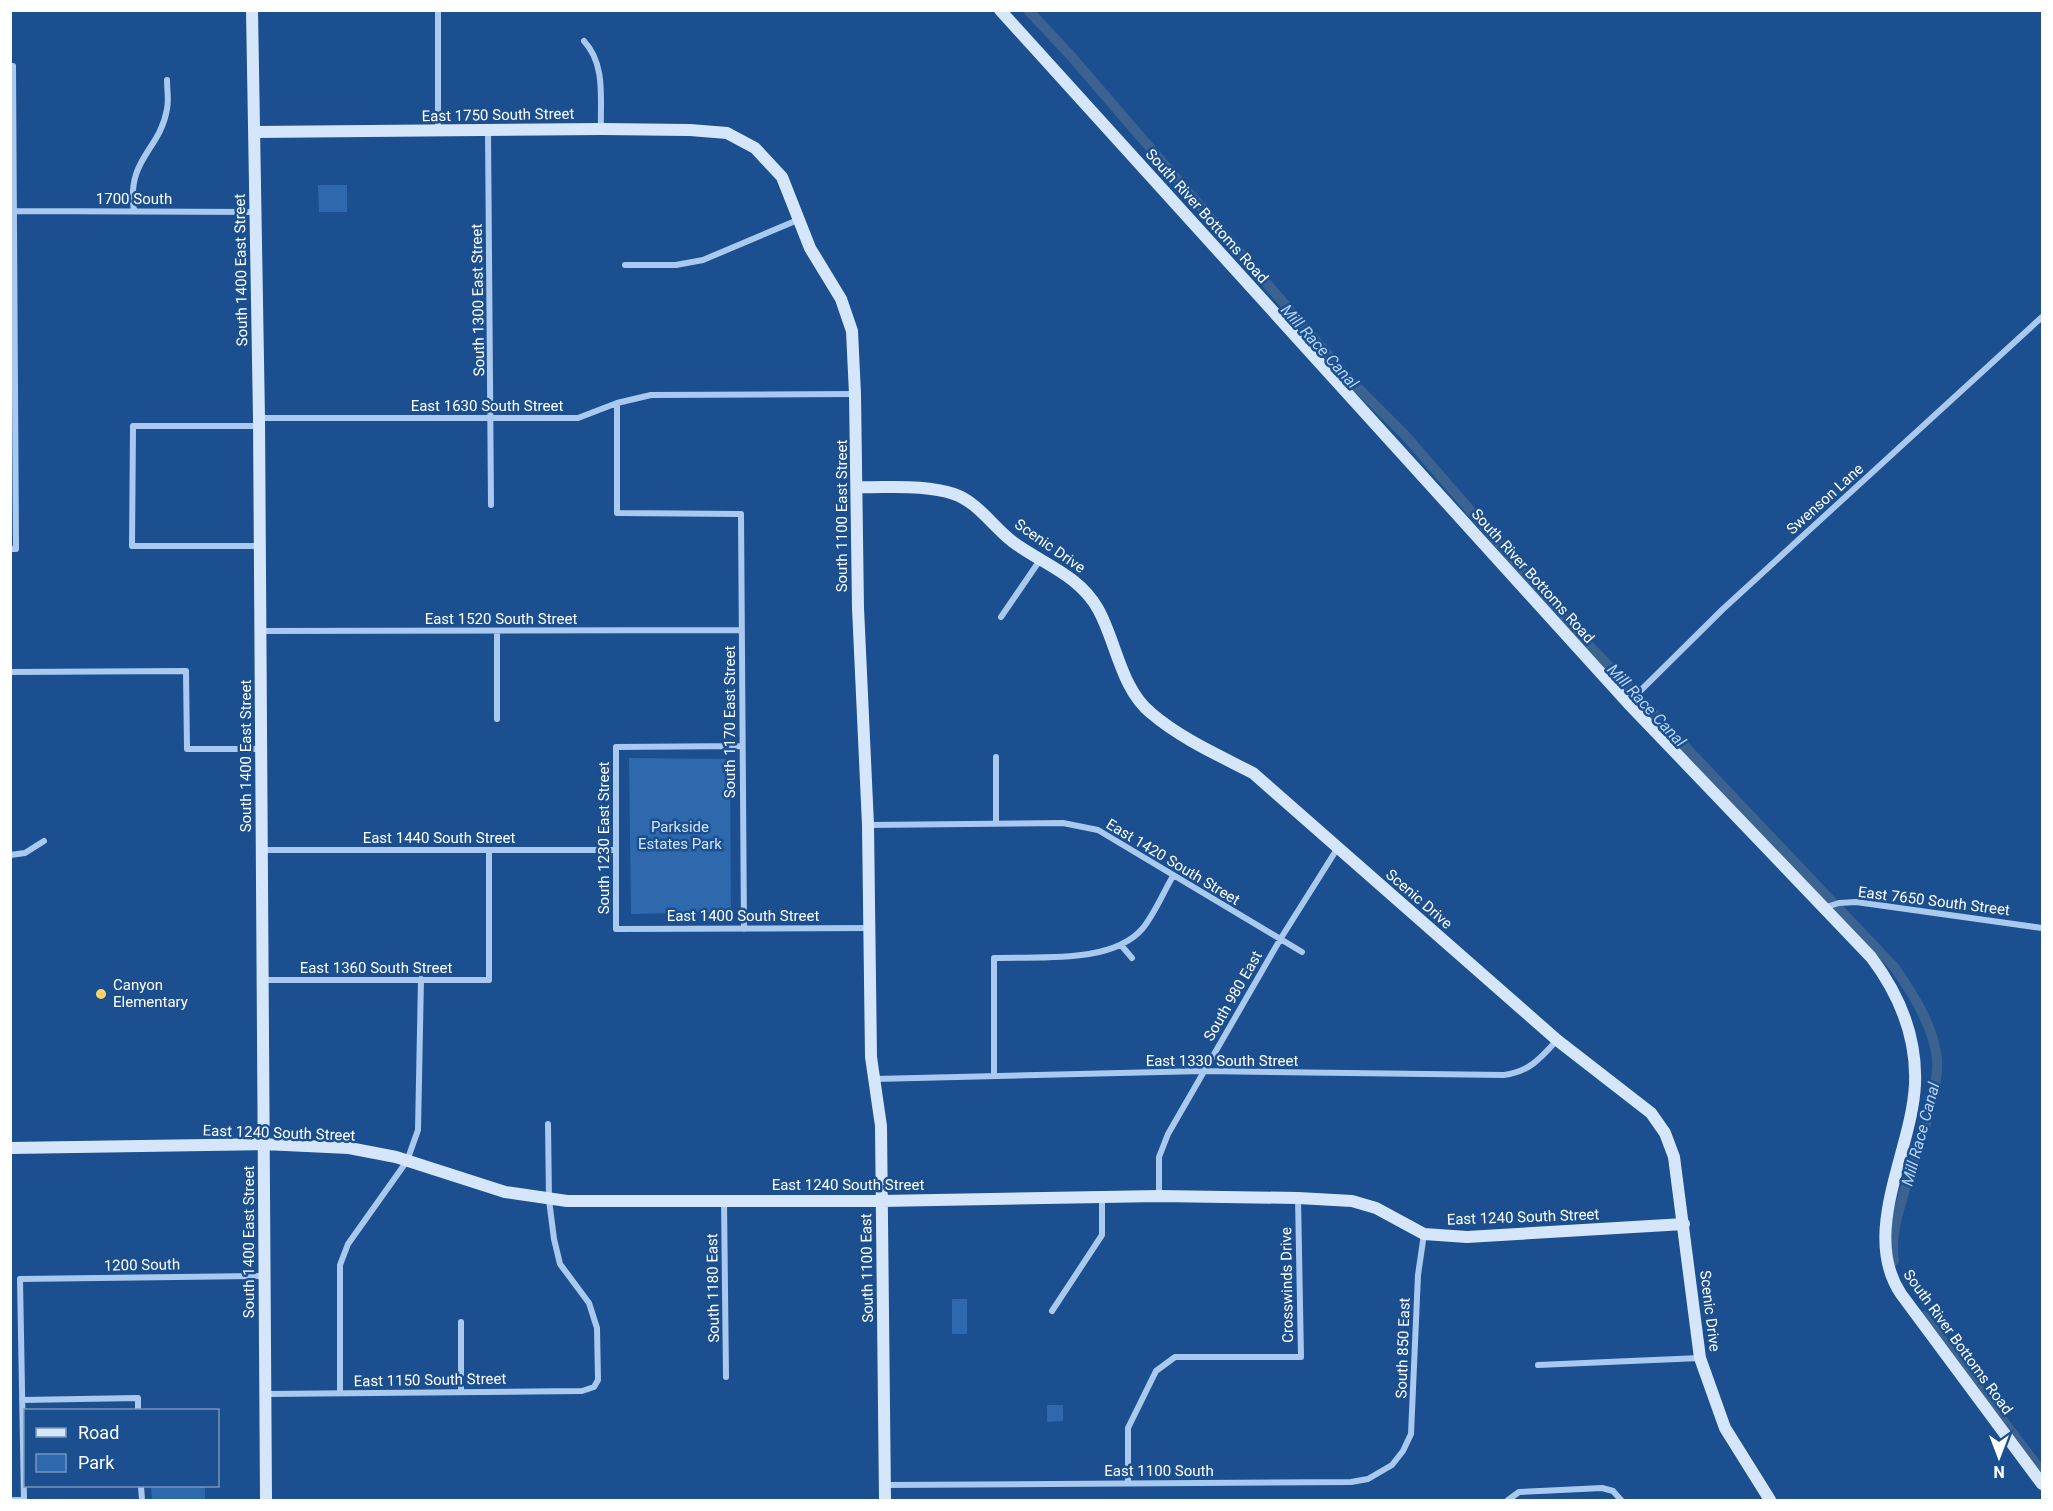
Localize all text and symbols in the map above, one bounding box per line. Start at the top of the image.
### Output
street label: East 1750 South Street [422,105,575,125]
street label: South River Bottoms Road [1142,145,1272,287]
street label: 1700 South [96,190,172,208]
street label: South 1400 East Street [231,193,251,346]
street label: South 1300 East Street [468,223,488,376]
water label: Mill Race Canal [1277,300,1362,392]
street label: East 1630 South Street [411,397,563,415]
street label: South 1100 East Street [833,440,851,592]
street label: Swenson Lane [1783,460,1867,538]
street label: South River Bottoms Road [1468,505,1598,647]
street label: Scenic Drive [1011,515,1089,577]
street label: East 1520 South Street [425,610,577,628]
street label: South 1170 East Street [721,646,739,798]
water label: Mill Race Canal [1603,660,1690,751]
street label: South 1400 East Street [237,680,255,832]
street label: South 1230 East Street [595,762,613,914]
street label: East 1420 South Street [1103,815,1243,909]
park label: Parkside Estates Park [638,818,722,853]
street label: East 1440 South Street [363,829,515,847]
street label: Scenic Drive [1382,865,1456,933]
street label: East 7650 South Street [1857,883,2011,919]
street label: East 1400 South Street [667,907,819,925]
street label: South 980 East [1200,948,1266,1044]
street label: East 1360 South Street [300,959,452,977]
place label: Canyon Elementary [113,976,188,1011]
marker: Canyon Elementary [94,987,108,1001]
street label: East 1330 South Street [1146,1052,1298,1070]
water label: Mill Race Canal [1898,1080,1943,1188]
street label: East 1240 South Street [202,1121,356,1145]
street label: South 1400 East Street [240,1166,258,1318]
street label: East 1240 South Street [772,1176,924,1194]
street label: East 1240 South Street [1446,1205,1600,1229]
street label: South 1100 East [857,1213,877,1323]
street label: Crosswinds Drive [1277,1227,1297,1343]
street label: South 1180 East [703,1233,723,1343]
street label: 1200 South [104,1255,180,1275]
street label: South River Bottoms Road [1899,1266,2017,1418]
street label: Scenic Drive [1696,1269,1724,1353]
street label: South 850 East [1392,1297,1414,1399]
street label: East 1150 South Street [354,1370,507,1390]
legend [24,1409,219,1487]
text: Road [78,1422,119,1443]
north arrow [1969,1427,2029,1487]
text: Park [78,1452,115,1473]
street label: East 1100 South [1104,1462,1214,1480]
text: N [1993,1462,2005,1481]

